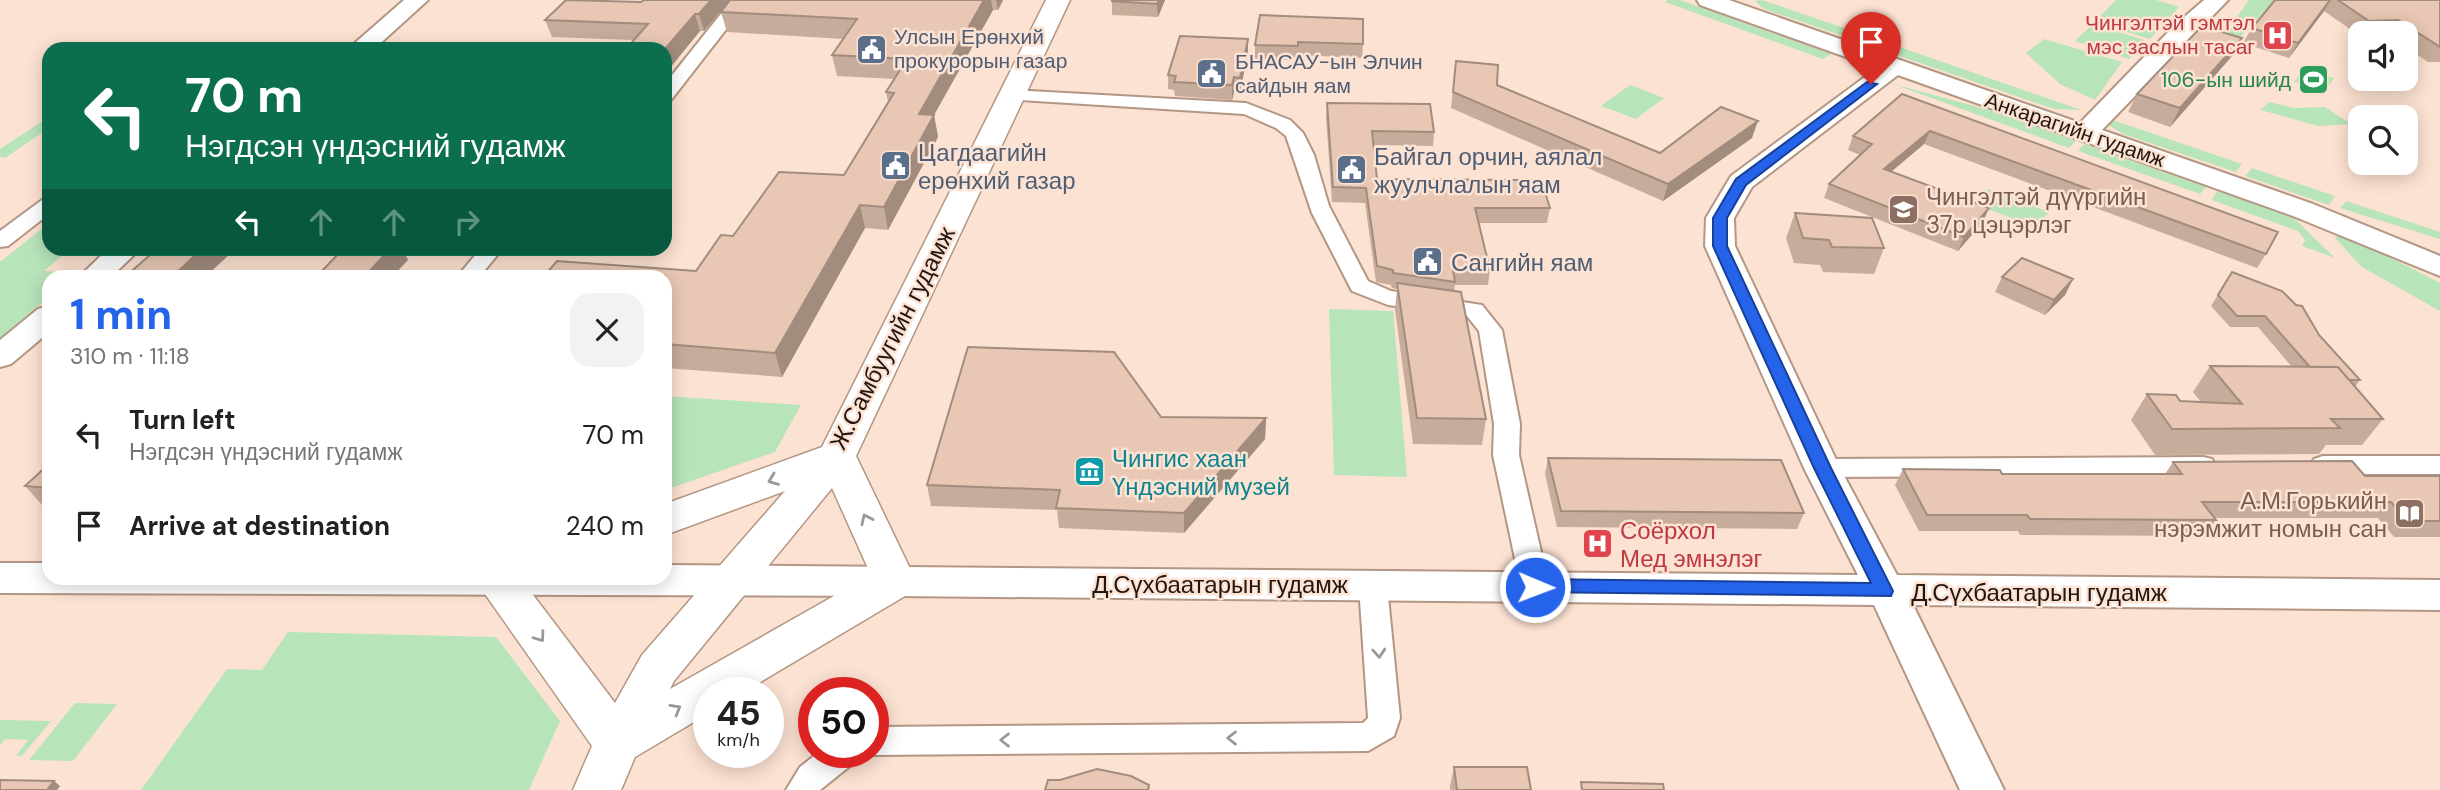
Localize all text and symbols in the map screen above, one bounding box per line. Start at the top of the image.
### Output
place label: Чингэлтэй гэмтэл мэс заслын тасаг [2085,9,2255,61]
pin [1841,12.0,1901,84]
hospital icon: Чингэлтэй гэмтэл мэс заслын тасаг [2261,18,2295,52]
map controls [2348,21,2418,175]
button: sound [2348,21,2418,91]
place label: Улсын Ерөнхий прокурорын газар [894,23,1067,75]
icon: arrive [1852,23,1890,61]
public building icon: Улсын Ерөнхий прокурорын газар [854,32,888,66]
place label: БНАСАУ-ын Элчин сайдын яам [1235,48,1423,100]
public building icon: БНАСАУ-ын Элчин сайдын яам [1195,57,1229,91]
text: 70 m [185,63,303,127]
sports icon: 106-ын шийд [2297,63,2331,97]
place label: 106-ын шийд [2161,66,2291,94]
icon: left [70,70,161,161]
street label: Анкарагийн гудамж [1981,86,2169,174]
button: search [2348,105,2418,175]
text: Нэгдсэн үндэсний гудамж [185,125,566,167]
place label: Цагдаагийн ерөнхий газар [918,137,1076,196]
place label: Байгал орчин, аялал жуулчлалын яам [1374,141,1602,200]
public building icon: Цагдаагийн ерөнхий газар [878,149,912,183]
public building icon: Байгал орчин, аялал жуулчлалын яам [1334,153,1368,187]
place label: Чингэлтэй дүүргийн 37р цэцэрлэг [1926,181,2146,240]
school or university icon: Чингэлтэй дүүргийн 37р цэцэрлэг [1886,193,1920,227]
icon: left [229,203,267,241]
icon: ahead [302,203,340,241]
icon: ahead [375,203,413,241]
icon: right [448,203,486,241]
street label: Ж.Самбуугийн гудамж [822,221,962,455]
public building icon: Сангийн яам [1411,245,1445,279]
place label: Сангийн яам [1451,247,1593,278]
text: 1 min [70,287,172,342]
button: close [570,293,644,367]
text: 310 m · 11:18 [70,341,190,371]
text: Turn left [129,403,236,437]
icon: left [70,416,108,454]
text: 70 m [583,418,644,452]
text: Нэгдсэн үндэсний гудамж [129,437,403,467]
place label: Чингис хаан Үндэсний музей [1112,443,1290,502]
museum icon: Чингис хаан Үндэсний музей [1072,455,1106,489]
one-way arrow [767,471,779,485]
place label: А.М.Горькийн нэрэмжит номын сан [2154,485,2387,544]
library icon: А.М.Горькийн нэрэмжит номын сан [2393,497,2427,531]
icon: arrive [70,507,108,545]
text: Arrive at destination [129,509,390,543]
text: 240 m [566,509,644,543]
one-way arrow [860,514,874,527]
place label: Соёрхол Мед эмнэлэг [1620,515,1762,574]
hospital icon: Соёрхол Мед эмнэлэг [1580,527,1614,561]
position arrow [1498,550,1572,624]
street label: Д.Сүхбаатарын гудамж [1092,569,1348,600]
street label: Д.Сүхбаатарын гудамж [1911,577,2167,608]
one-way arrow [532,629,544,642]
one-way arrow [1372,648,1387,659]
speed limit sign: 50 [798,677,889,768]
text: 45 [716,690,761,736]
one-way arrow [668,704,681,717]
text: km/h [717,728,760,752]
one-way arrow [1227,730,1237,746]
one-way arrow [999,732,1010,748]

